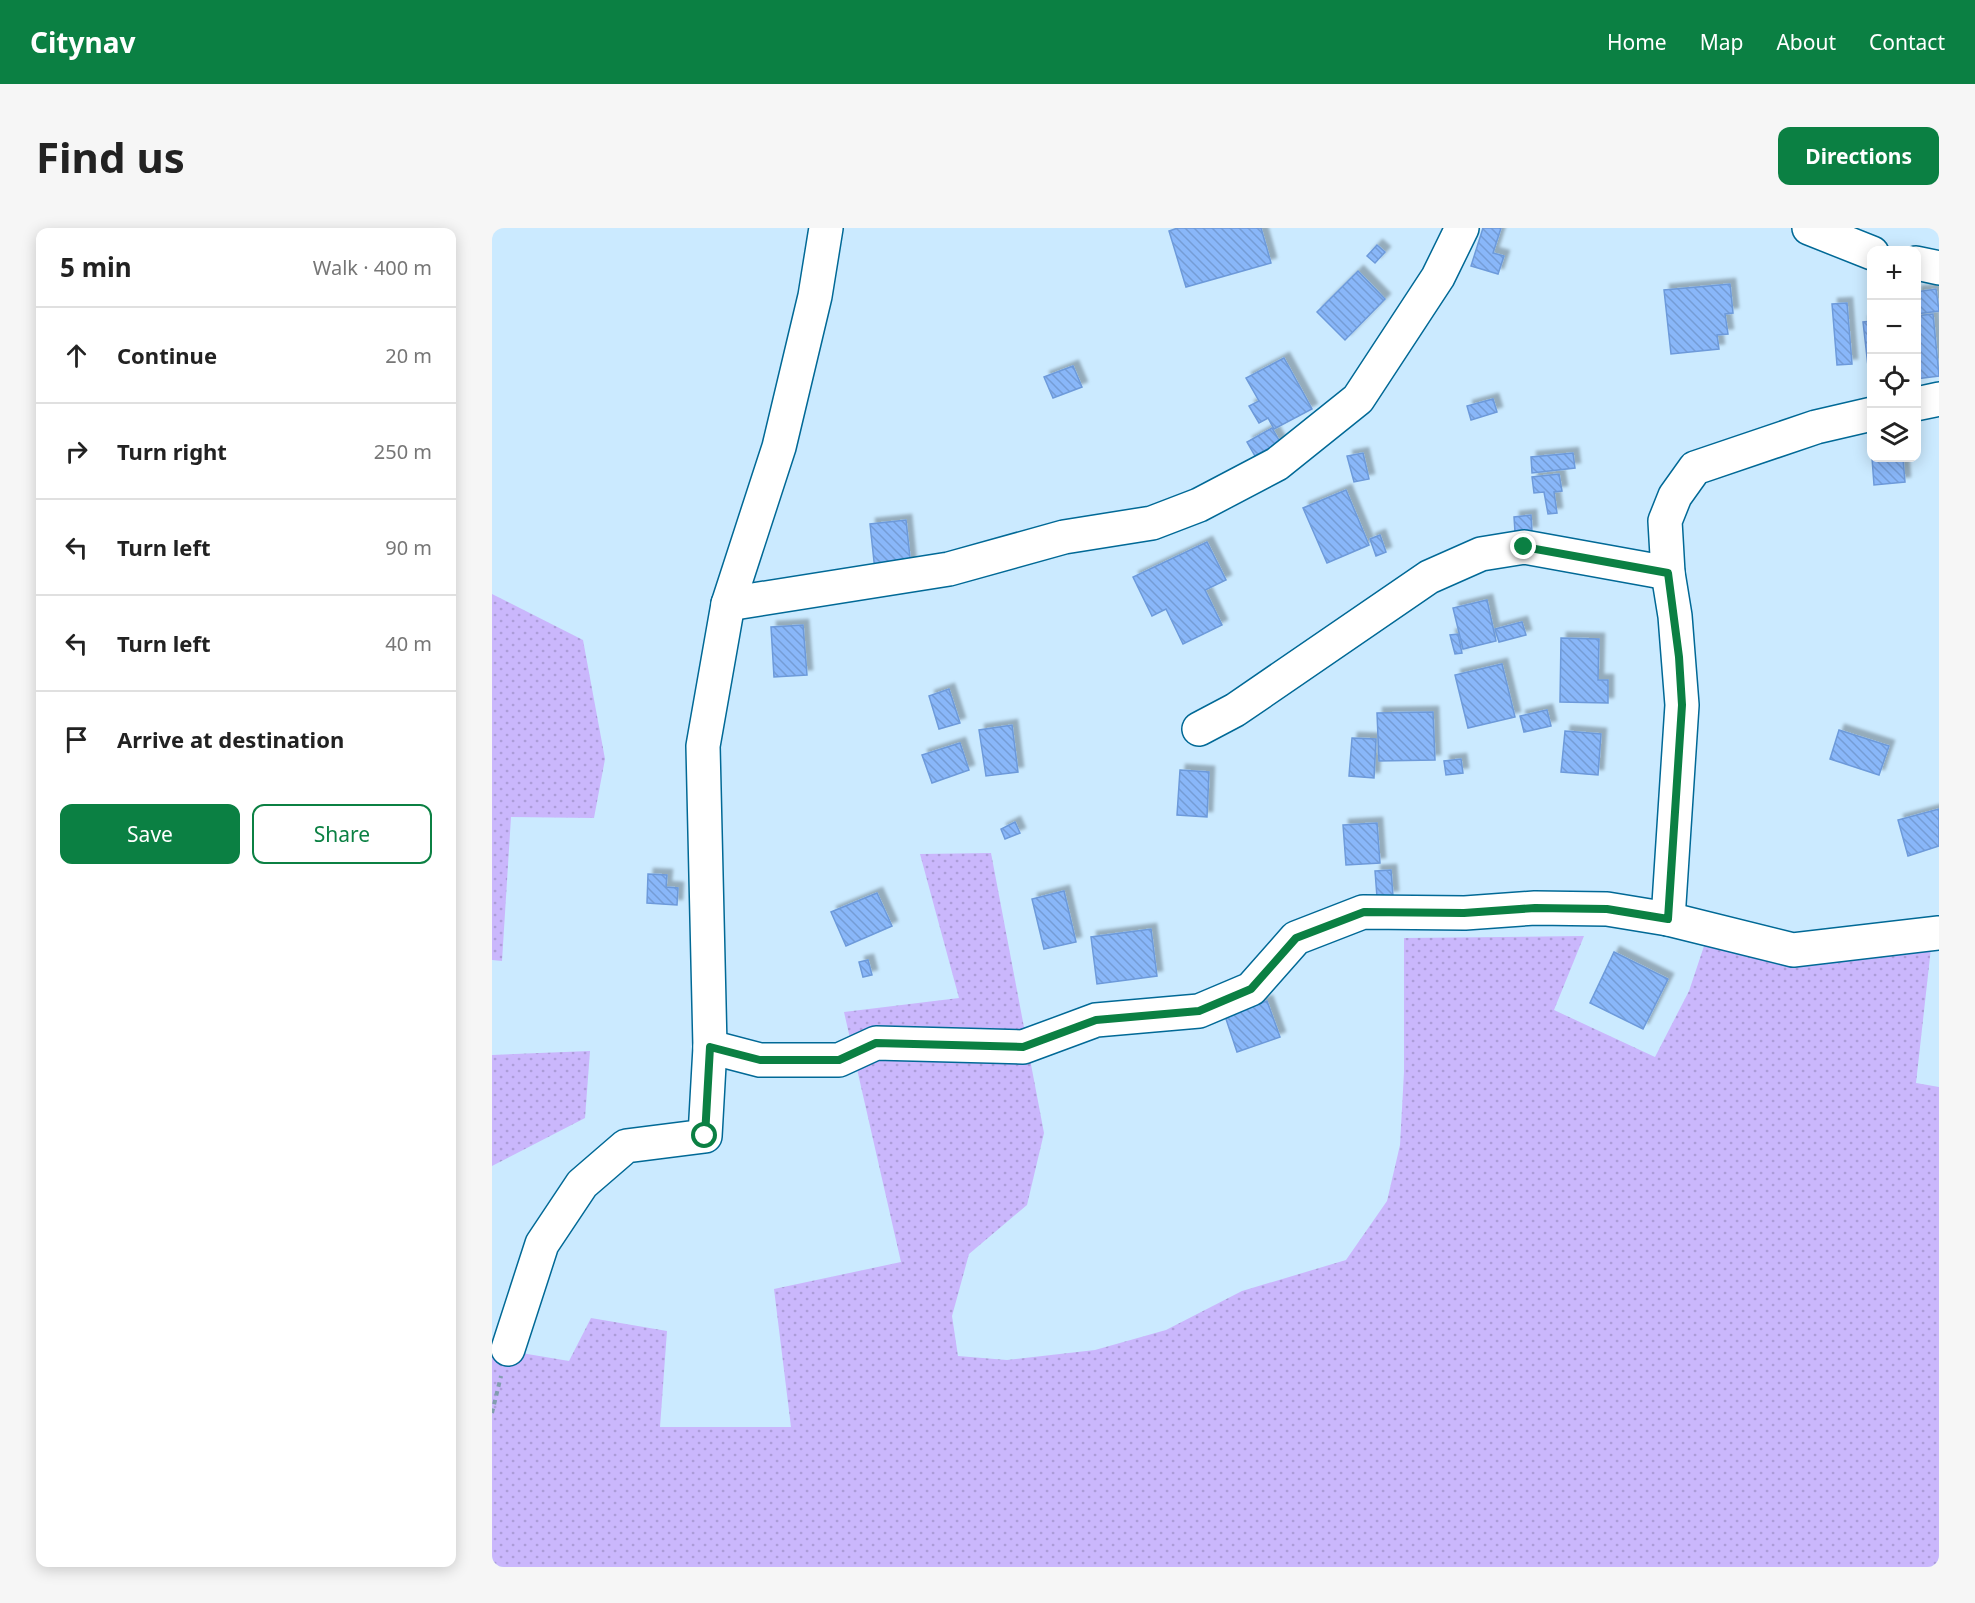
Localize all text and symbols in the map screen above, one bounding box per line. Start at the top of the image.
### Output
text: Citynav [30,23,135,61]
text: Home [1607,28,1667,56]
text: Map [1700,28,1743,56]
text: About [1776,28,1836,56]
text: Contact [1869,28,1945,56]
button: Directions [1778,127,1939,185]
text: Find us [36,128,185,185]
map controls [1867,246,1921,462]
button: + [1867,246,1921,300]
text: 5 min [60,249,132,285]
text: Walk · 400 m [313,254,432,281]
button: − [1867,300,1921,354]
icon: ahead [60,339,93,372]
text: Continue [117,340,217,370]
text: 20 m [385,342,432,369]
button: locate [1867,354,1921,408]
button: layers [1867,408,1921,462]
icon: right [60,435,93,468]
text: Turn right [117,436,227,466]
text: 250 m [374,438,432,465]
icon: left [60,531,93,564]
text: Turn left [117,532,211,562]
route end [1510,533,1536,559]
text: 90 m [385,534,432,561]
icon: left [60,627,93,660]
text: Turn left [117,628,211,658]
text: 40 m [385,630,432,657]
icon: arrive [60,723,93,756]
text: Arrive at destination [117,724,344,754]
button: Save [60,804,240,864]
button: Share [252,804,432,864]
route start [691,1122,717,1148]

